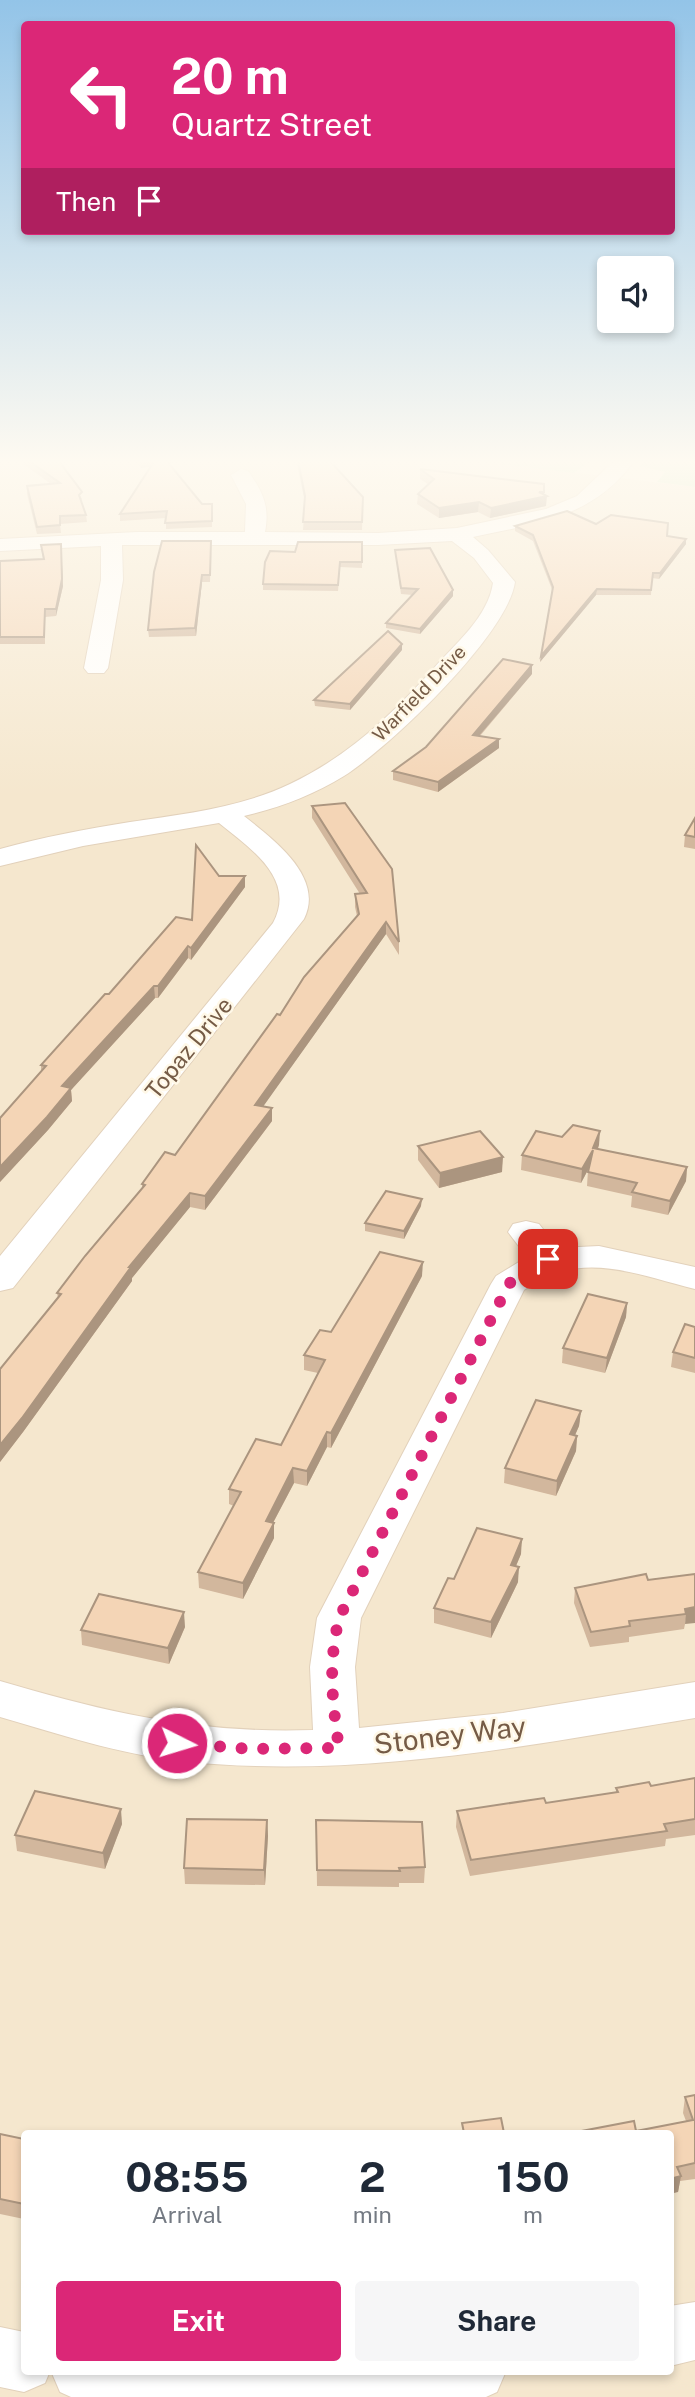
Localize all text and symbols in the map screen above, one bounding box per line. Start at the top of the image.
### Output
text: 20 m [171,47,289,105]
icon: left [56,49,147,140]
text: Quartz Street [171,106,372,143]
icon: arrive [130,182,168,220]
text: Then [56,186,116,217]
map controls [597,256,674,333]
button: sound [597,256,674,333]
street label: Warfield Drive [368,641,470,745]
street label: Topaz Drive [139,991,238,1104]
pin [518,1229,578,1289]
icon: arrive [529,1240,567,1278]
position arrow [140,1706,214,1780]
street label: Stoney Way [372,1709,528,1760]
text: 08:55 [125,2152,249,2201]
text: 2 [359,2152,386,2201]
text: 150 [496,2152,570,2201]
text: Arrival [151,2201,222,2228]
text: min [353,2201,392,2228]
text: m [523,2201,543,2228]
button: Exit [56,2281,341,2361]
button: Share [355,2281,639,2361]

